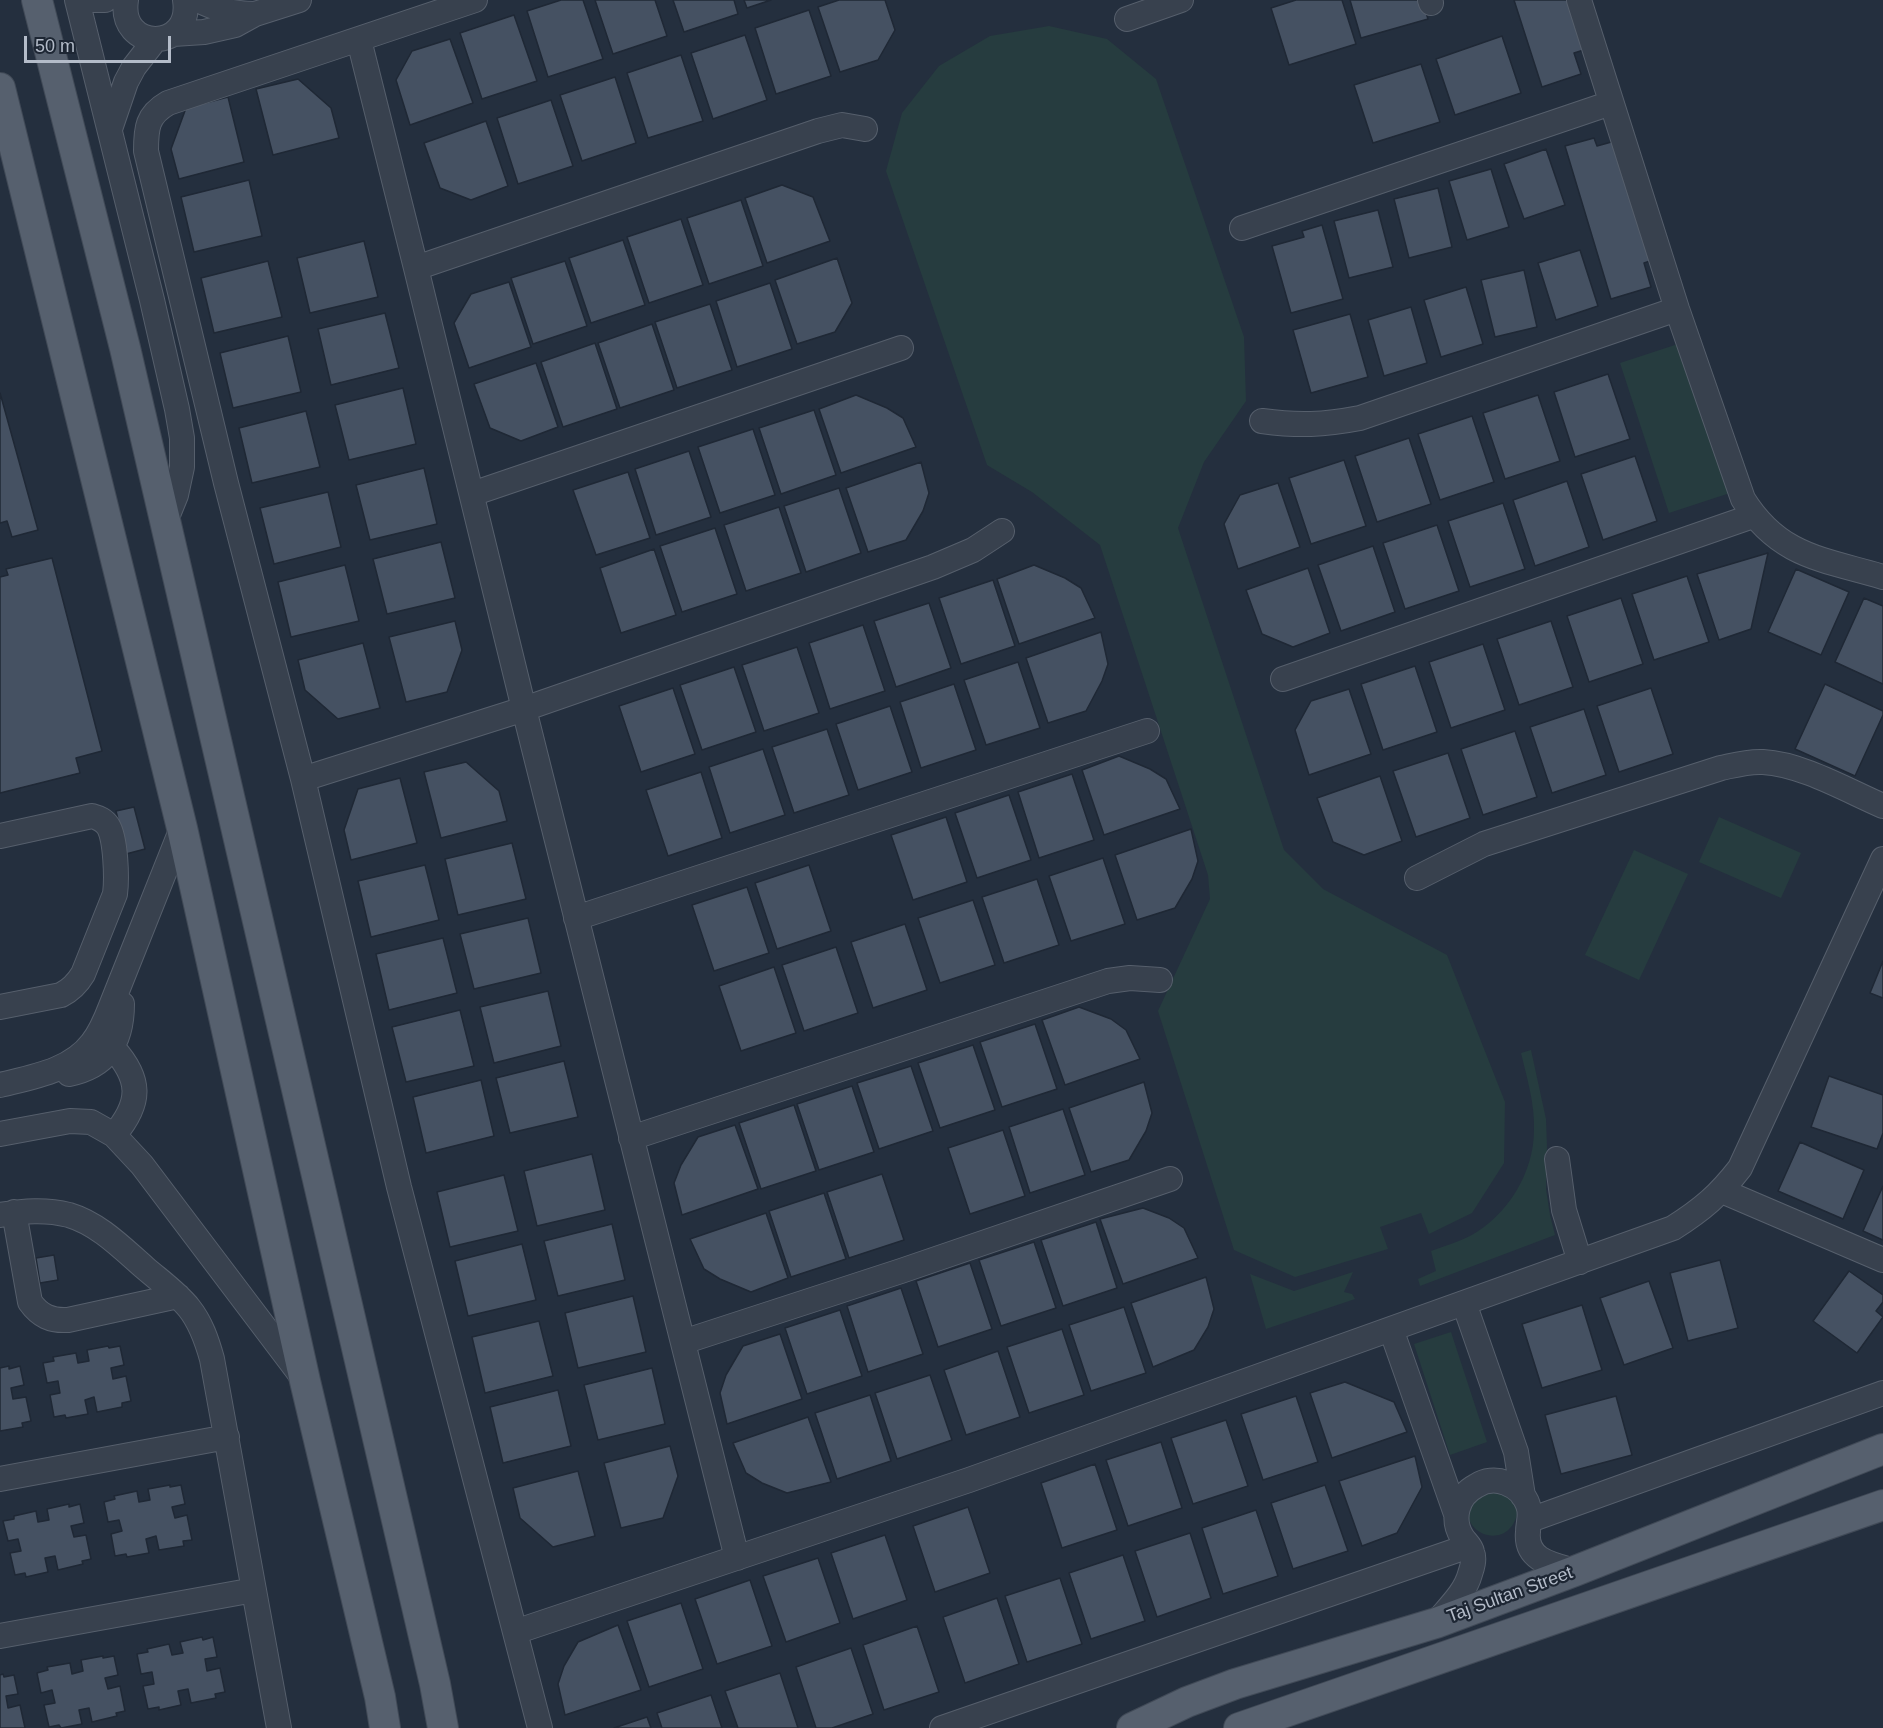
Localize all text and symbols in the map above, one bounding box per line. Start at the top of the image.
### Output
scale bar [27,24,174,62]
text: 50 m [35,36,75,56]
street label: Taj Sultan Street [1444,1562,1576,1628]

